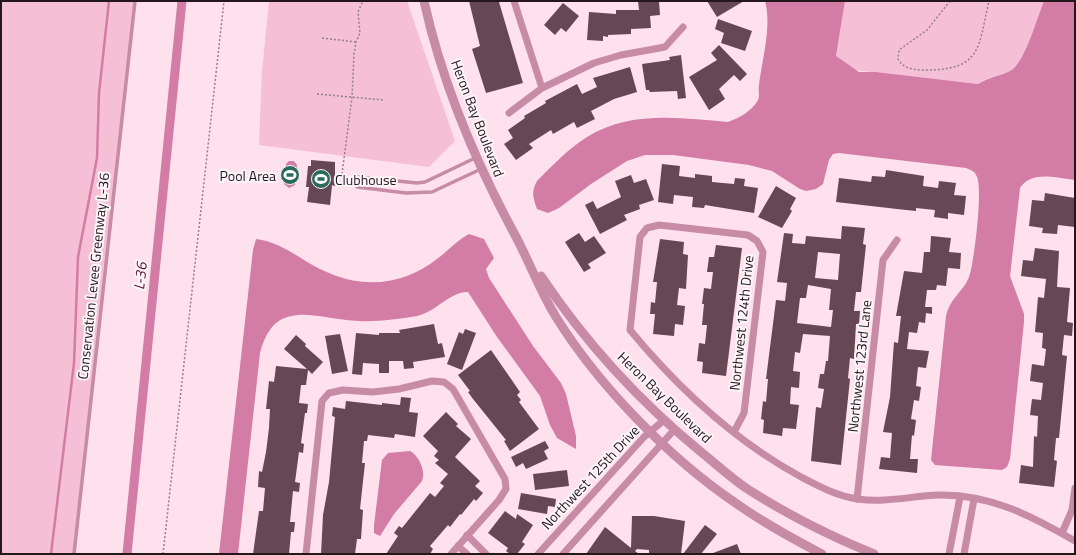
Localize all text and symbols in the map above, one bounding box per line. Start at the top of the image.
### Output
street label: Heron Bay Boulevard [446,56,510,180]
sports icon: Pool Area [279,164,301,186]
place label: Pool Area [220,165,276,186]
sports icon: Clubhouse [310,168,332,190]
place label: Clubhouse [335,169,397,190]
street label: Conservation Levee Greenway L-36 [72,171,114,380]
street label: Northwest 124th Drive [723,254,759,392]
water label: L-36 [127,260,153,291]
street label: Northwest 123rd Lane [842,299,876,433]
street label: Heron Bay Boulevard [613,346,717,448]
street label: Northwest 125th Drive [536,420,644,534]

